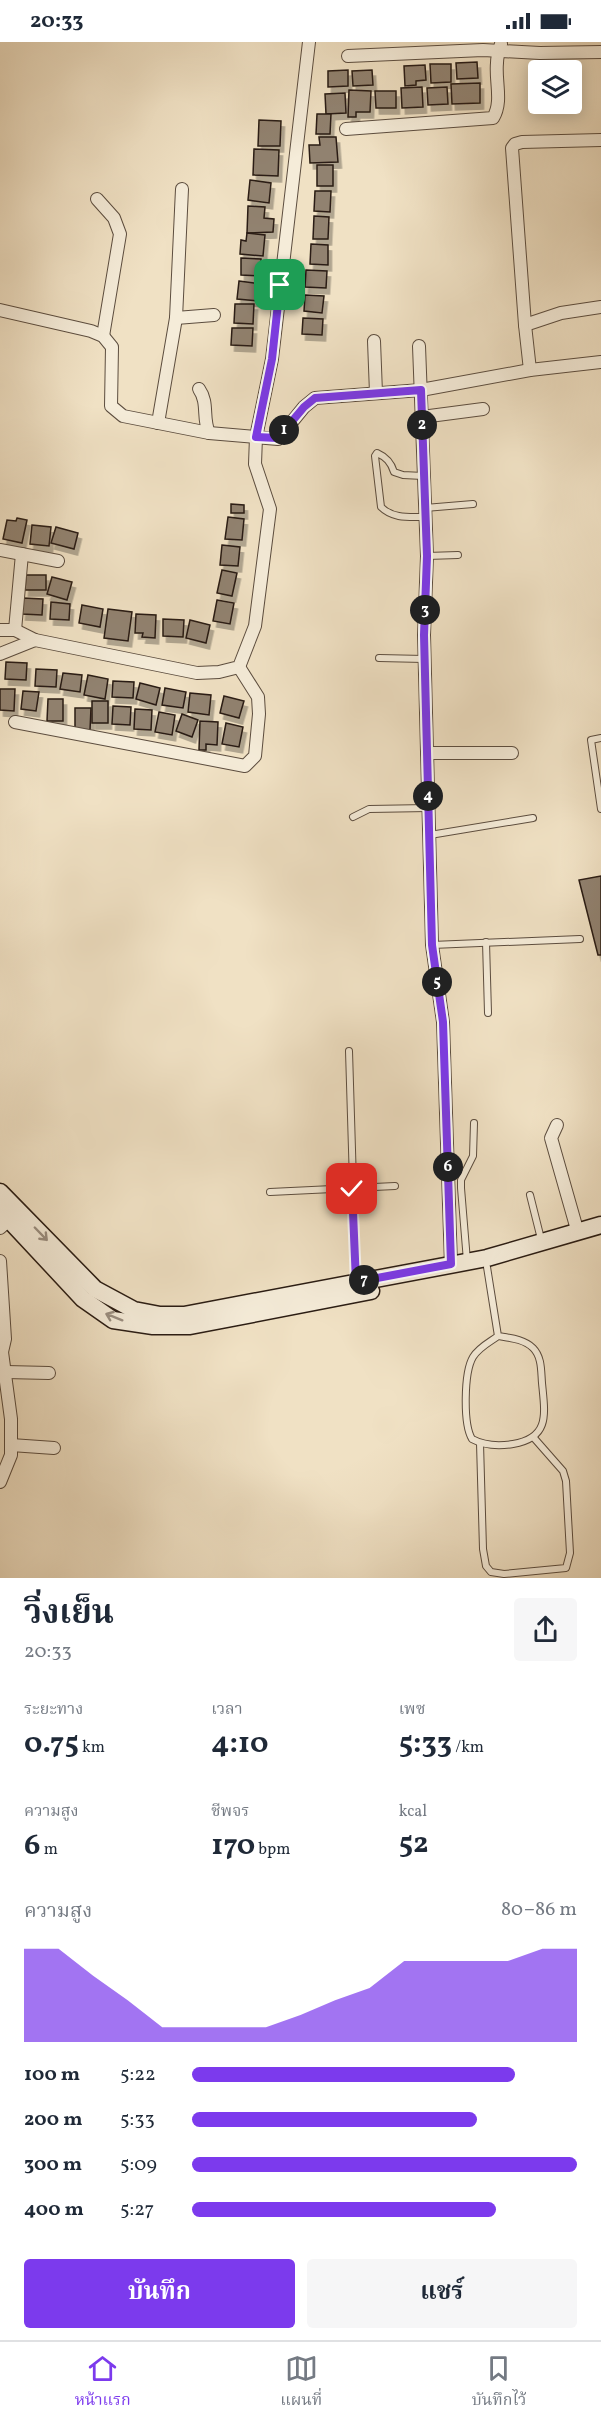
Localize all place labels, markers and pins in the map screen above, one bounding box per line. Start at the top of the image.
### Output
pin [254,259,305,310]
pin: 2 [407,410,437,440]
pin: 1 [269,415,299,445]
pin: 3 [410,595,440,625]
pin: 4 [413,781,443,811]
pin: 5 [422,967,452,997]
pin: 6 [433,1152,463,1182]
pin [326,1163,377,1214]
pin: 7 [349,1265,379,1295]

